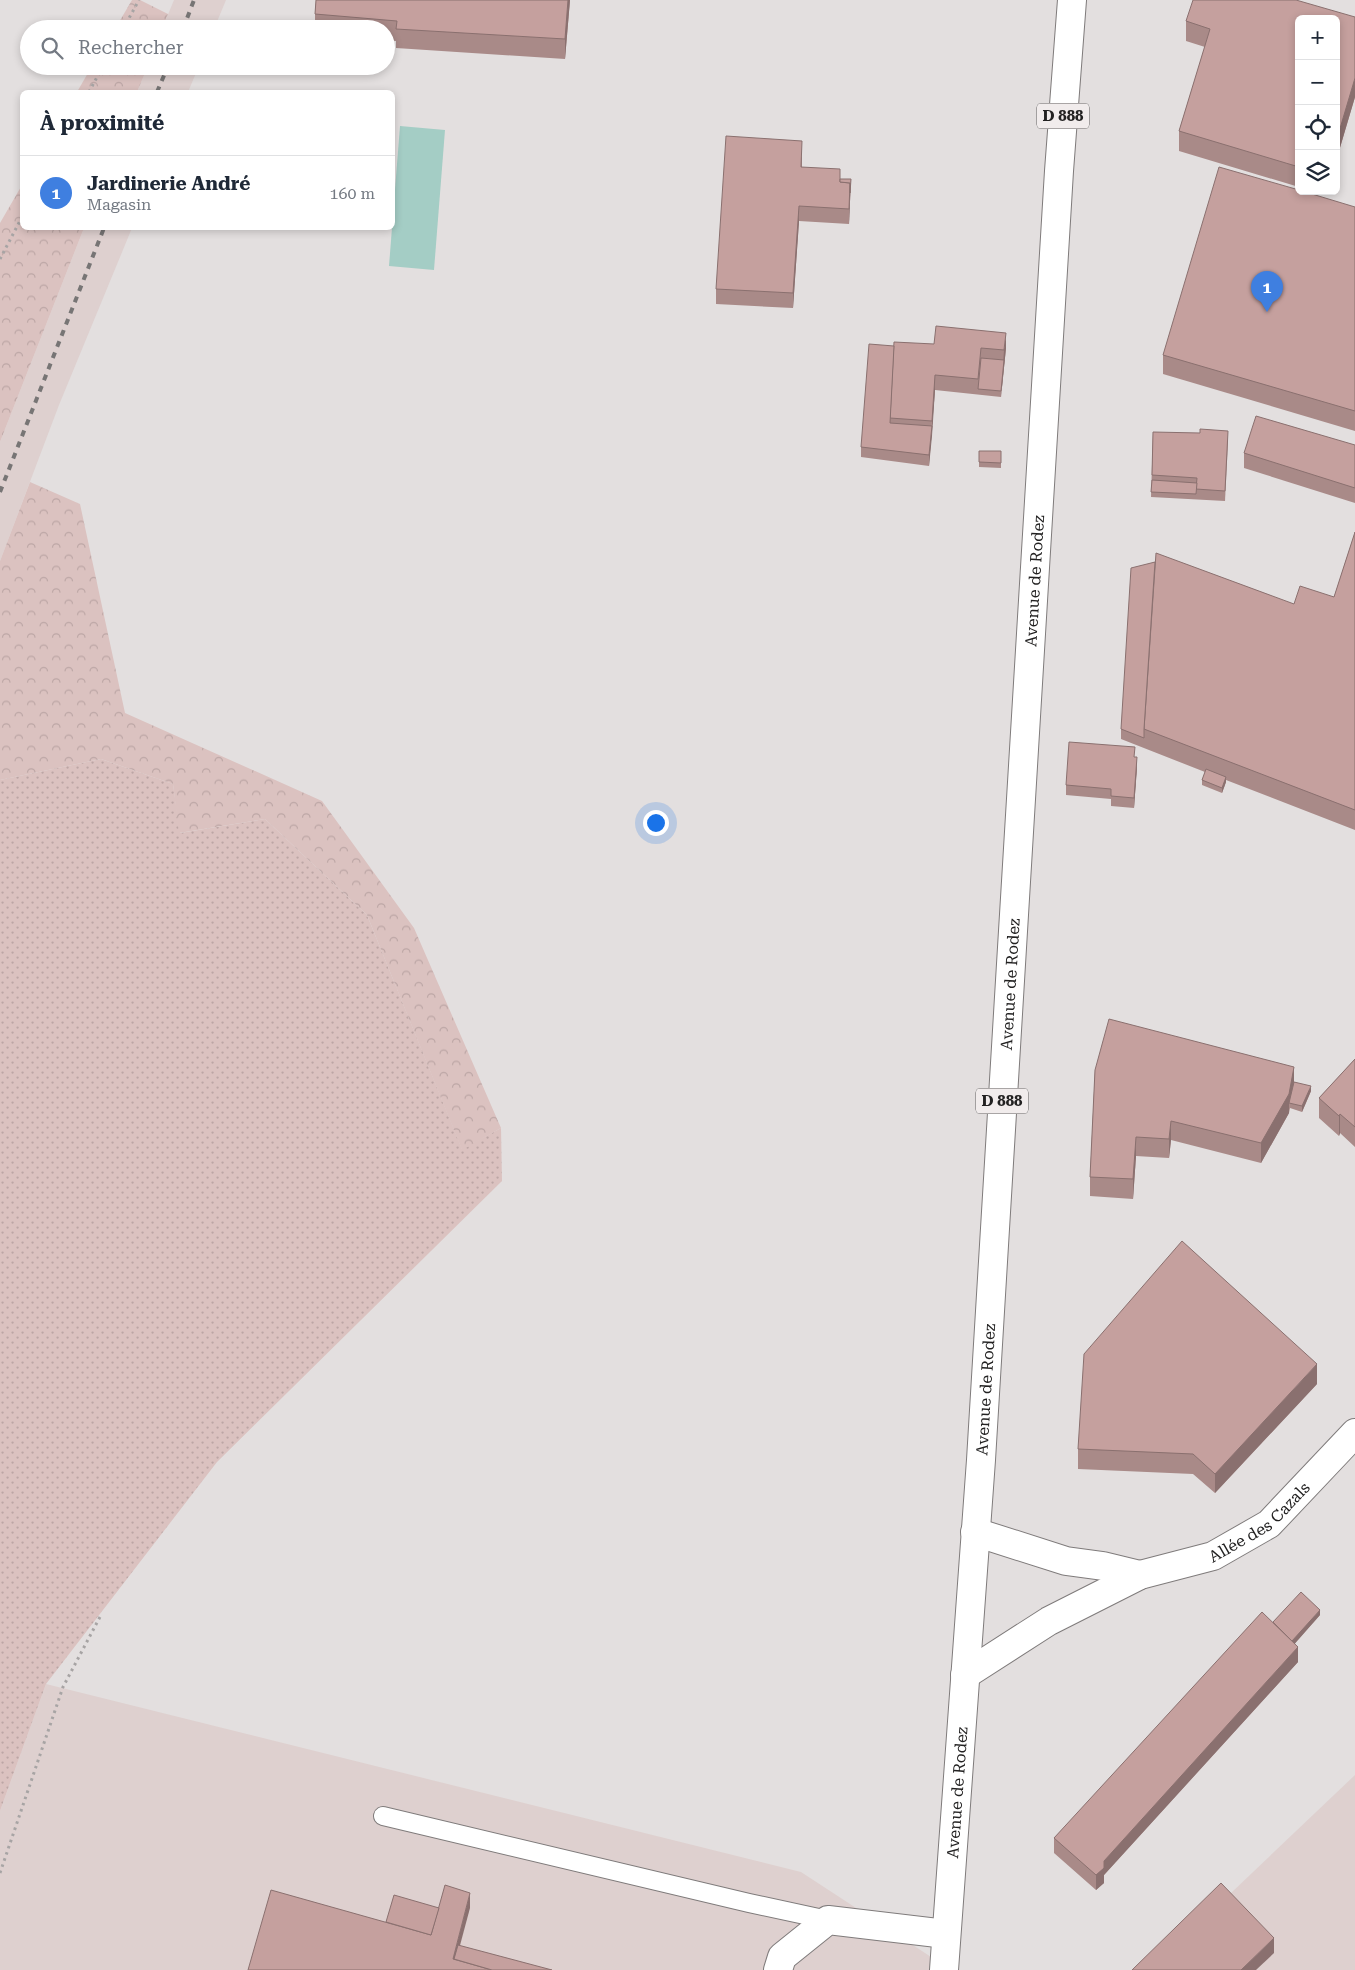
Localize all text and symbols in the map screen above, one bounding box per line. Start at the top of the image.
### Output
map controls [1295,15,1340,195]
button: + [1295,15,1340,60]
search box [20,20,395,75]
icon: search [38,34,66,62]
text: Rechercher [78,36,184,59]
button: − [1295,60,1340,105]
road number: D 888 [1037,104,1089,128]
button: locate [1295,105,1340,150]
text: À proximité [40,111,164,135]
button: layers [1295,150,1340,195]
text: Jardinerie André [87,172,250,195]
text: 1 [52,184,60,203]
text: 160 m [329,184,375,203]
text: Magasin [87,195,151,214]
pin: 1 [1251,271,1283,312]
street label: Avenue de Rodez [1021,514,1048,647]
your location [643,810,669,836]
street label: Avenue de Rodez [997,917,1024,1051]
road number: D 888 [976,1088,1028,1114]
street label: Avenue de Rodez [972,1323,999,1456]
street label: Allée des Cazals [1205,1478,1314,1566]
street label: Avenue de Rodez [943,1726,972,1859]

